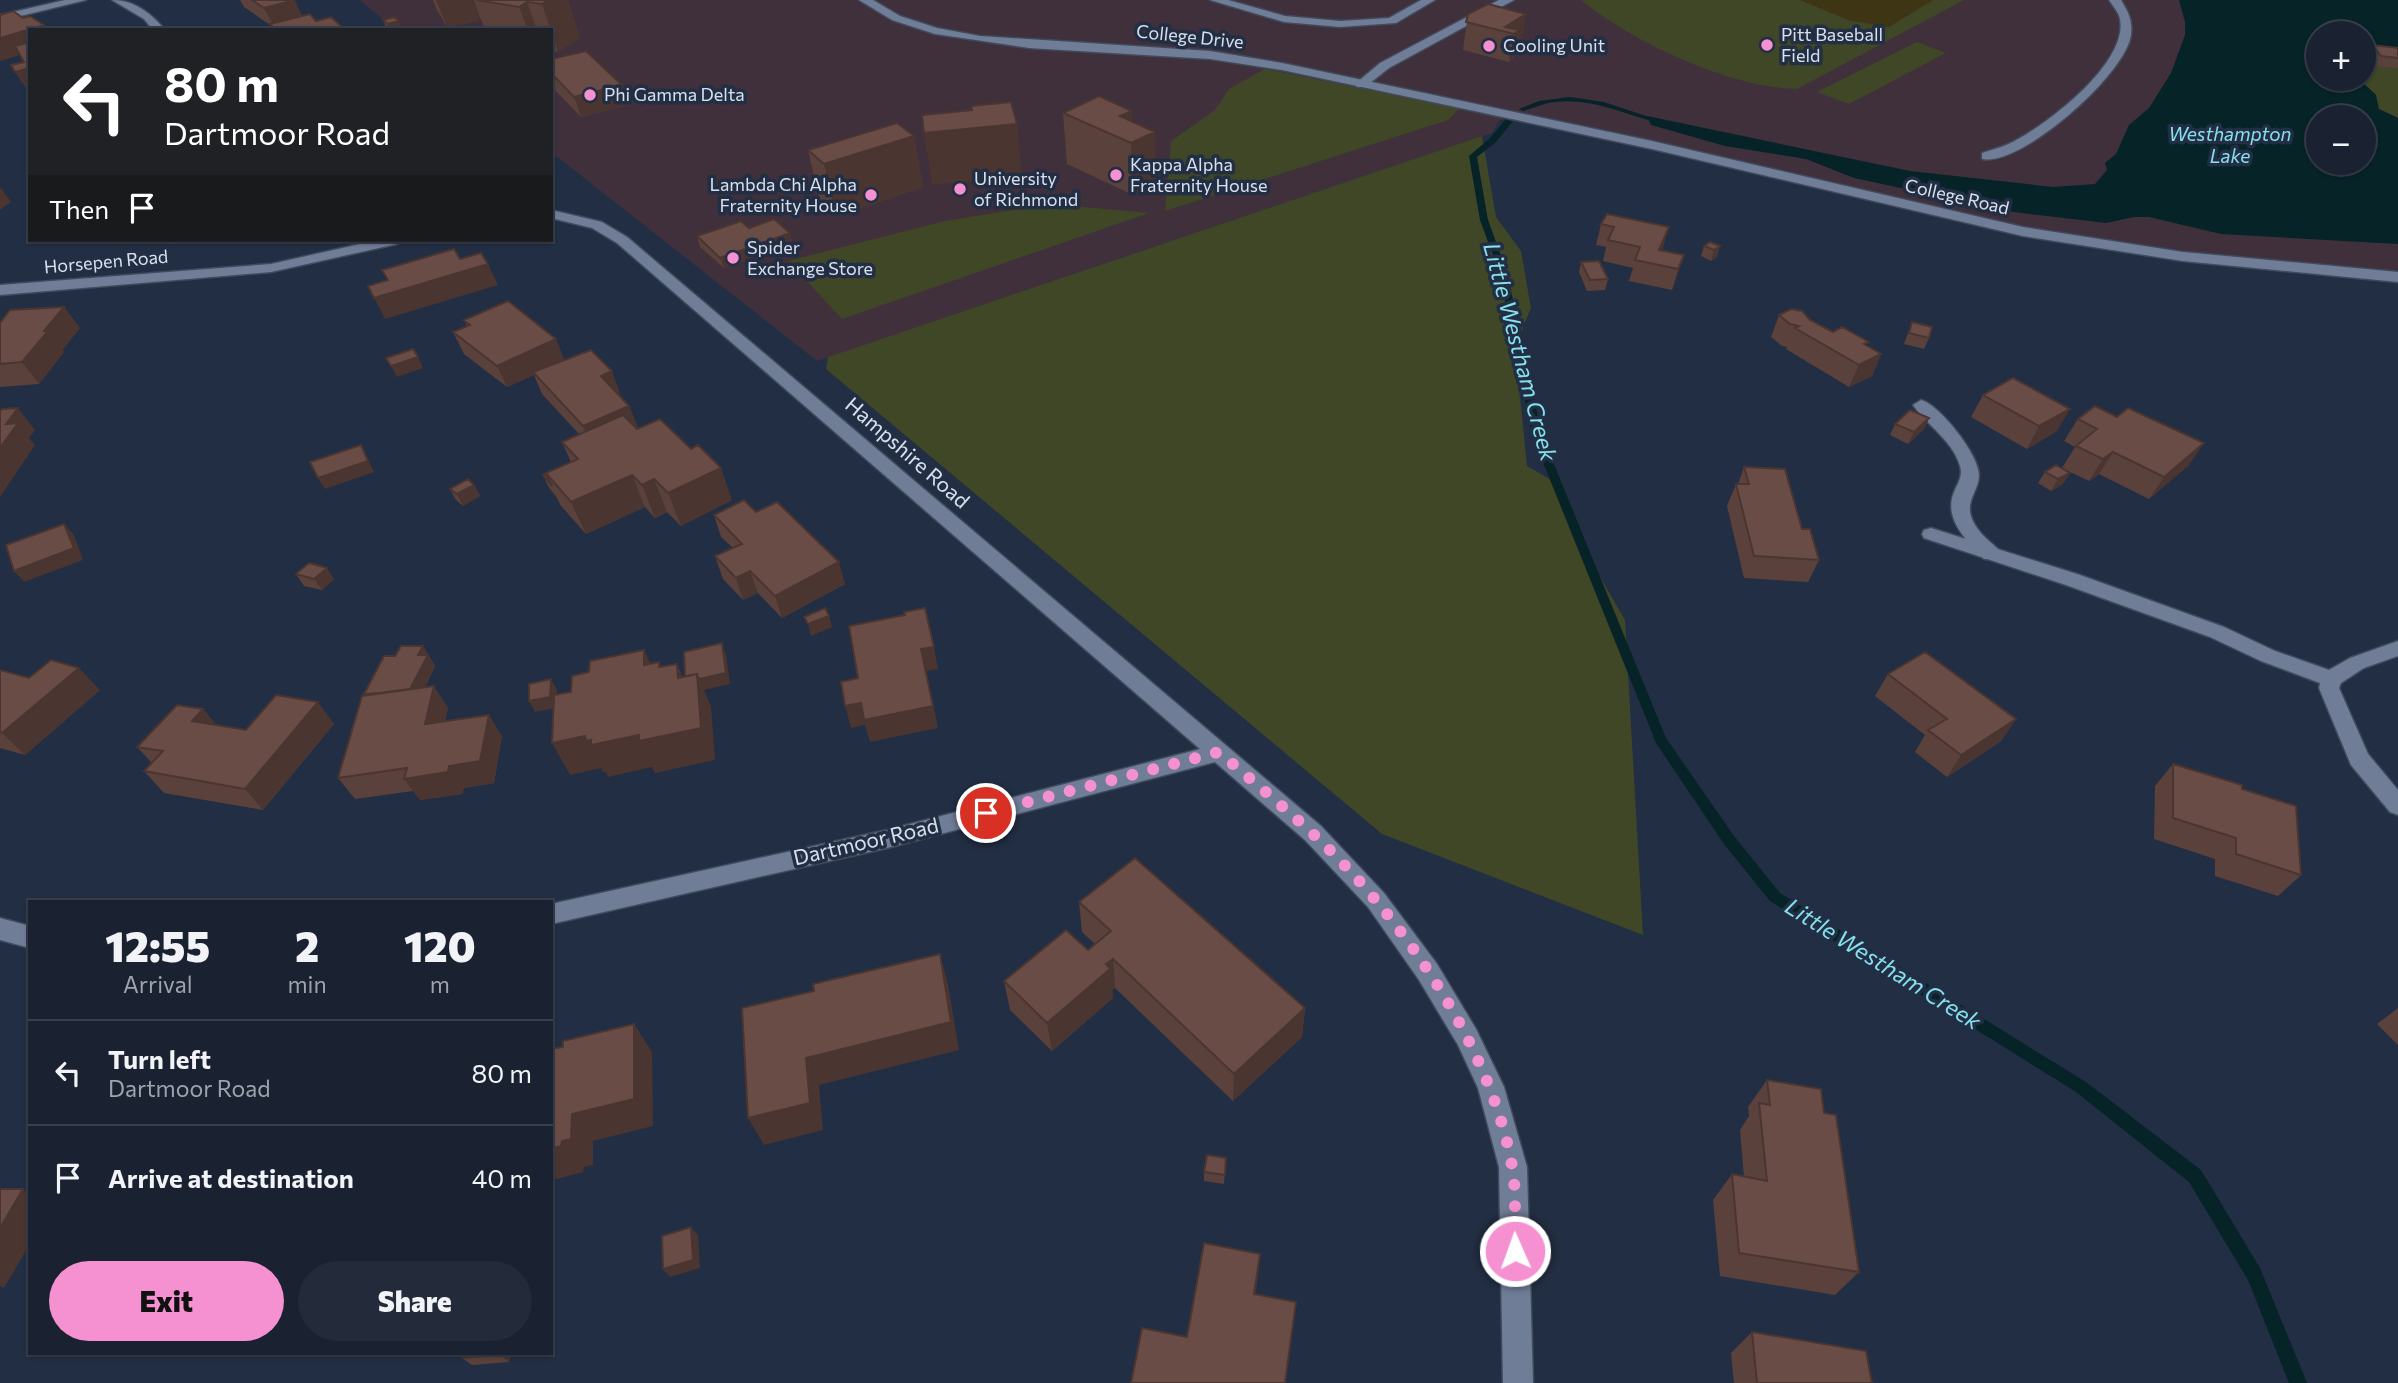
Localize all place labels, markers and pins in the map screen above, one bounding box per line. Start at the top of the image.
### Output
place label: Pitt Baseball Field [1781,23,1883,66]
place label: Cooling Unit [1503,34,1605,56]
marker: Pitt Baseball Field [1759,37,1775,53]
marker: Cooling Unit [1481,38,1497,54]
place label: Phi Gamma Delta [604,83,745,105]
marker: Phi Gamma Delta [582,87,598,103]
place label: Kappa Alpha Fraternity House [1130,153,1268,196]
place label: University of Richmond [974,167,1078,210]
marker: Kappa Alpha Fraternity House [1108,167,1124,183]
place label: Lambda Chi Alpha Fraternity House [710,173,857,216]
marker: University of Richmond [952,181,968,197]
marker: Lambda Chi Alpha Fraternity House [863,187,879,203]
place label: Spider Exchange Store [747,236,873,279]
marker: Spider Exchange Store [725,250,741,266]
pin [956,783,1016,843]

